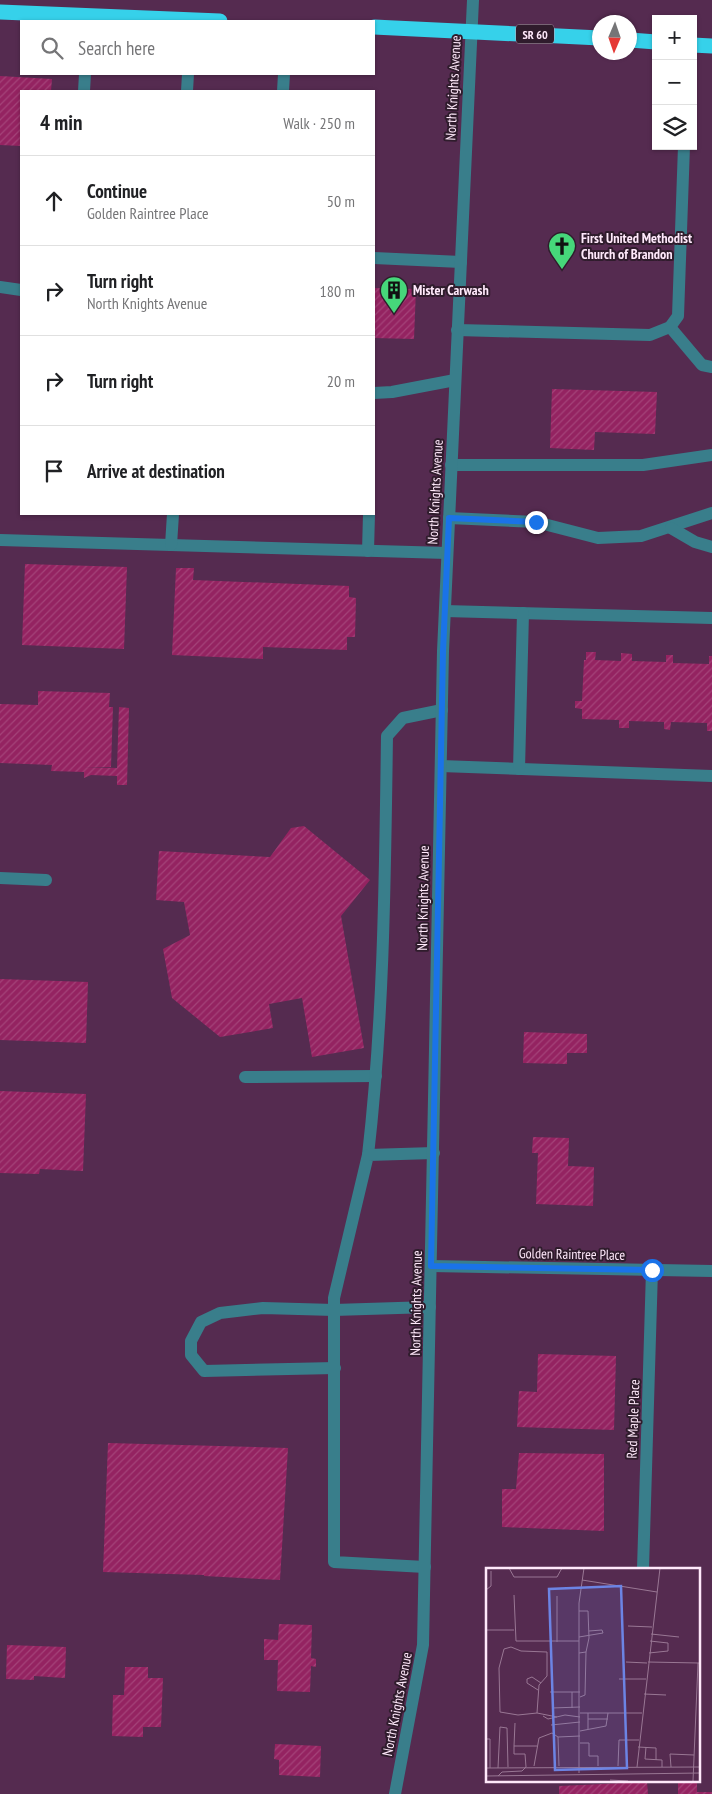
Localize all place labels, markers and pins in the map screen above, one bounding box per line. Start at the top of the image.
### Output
place label: First United Methodist Church of Brandon [581,229,692,263]
church icon: First United Methodist Church of Brandon [547,231,577,270]
building icon: Mister Carwash [379,275,409,314]
place label: Mister Carwash [413,281,489,299]

